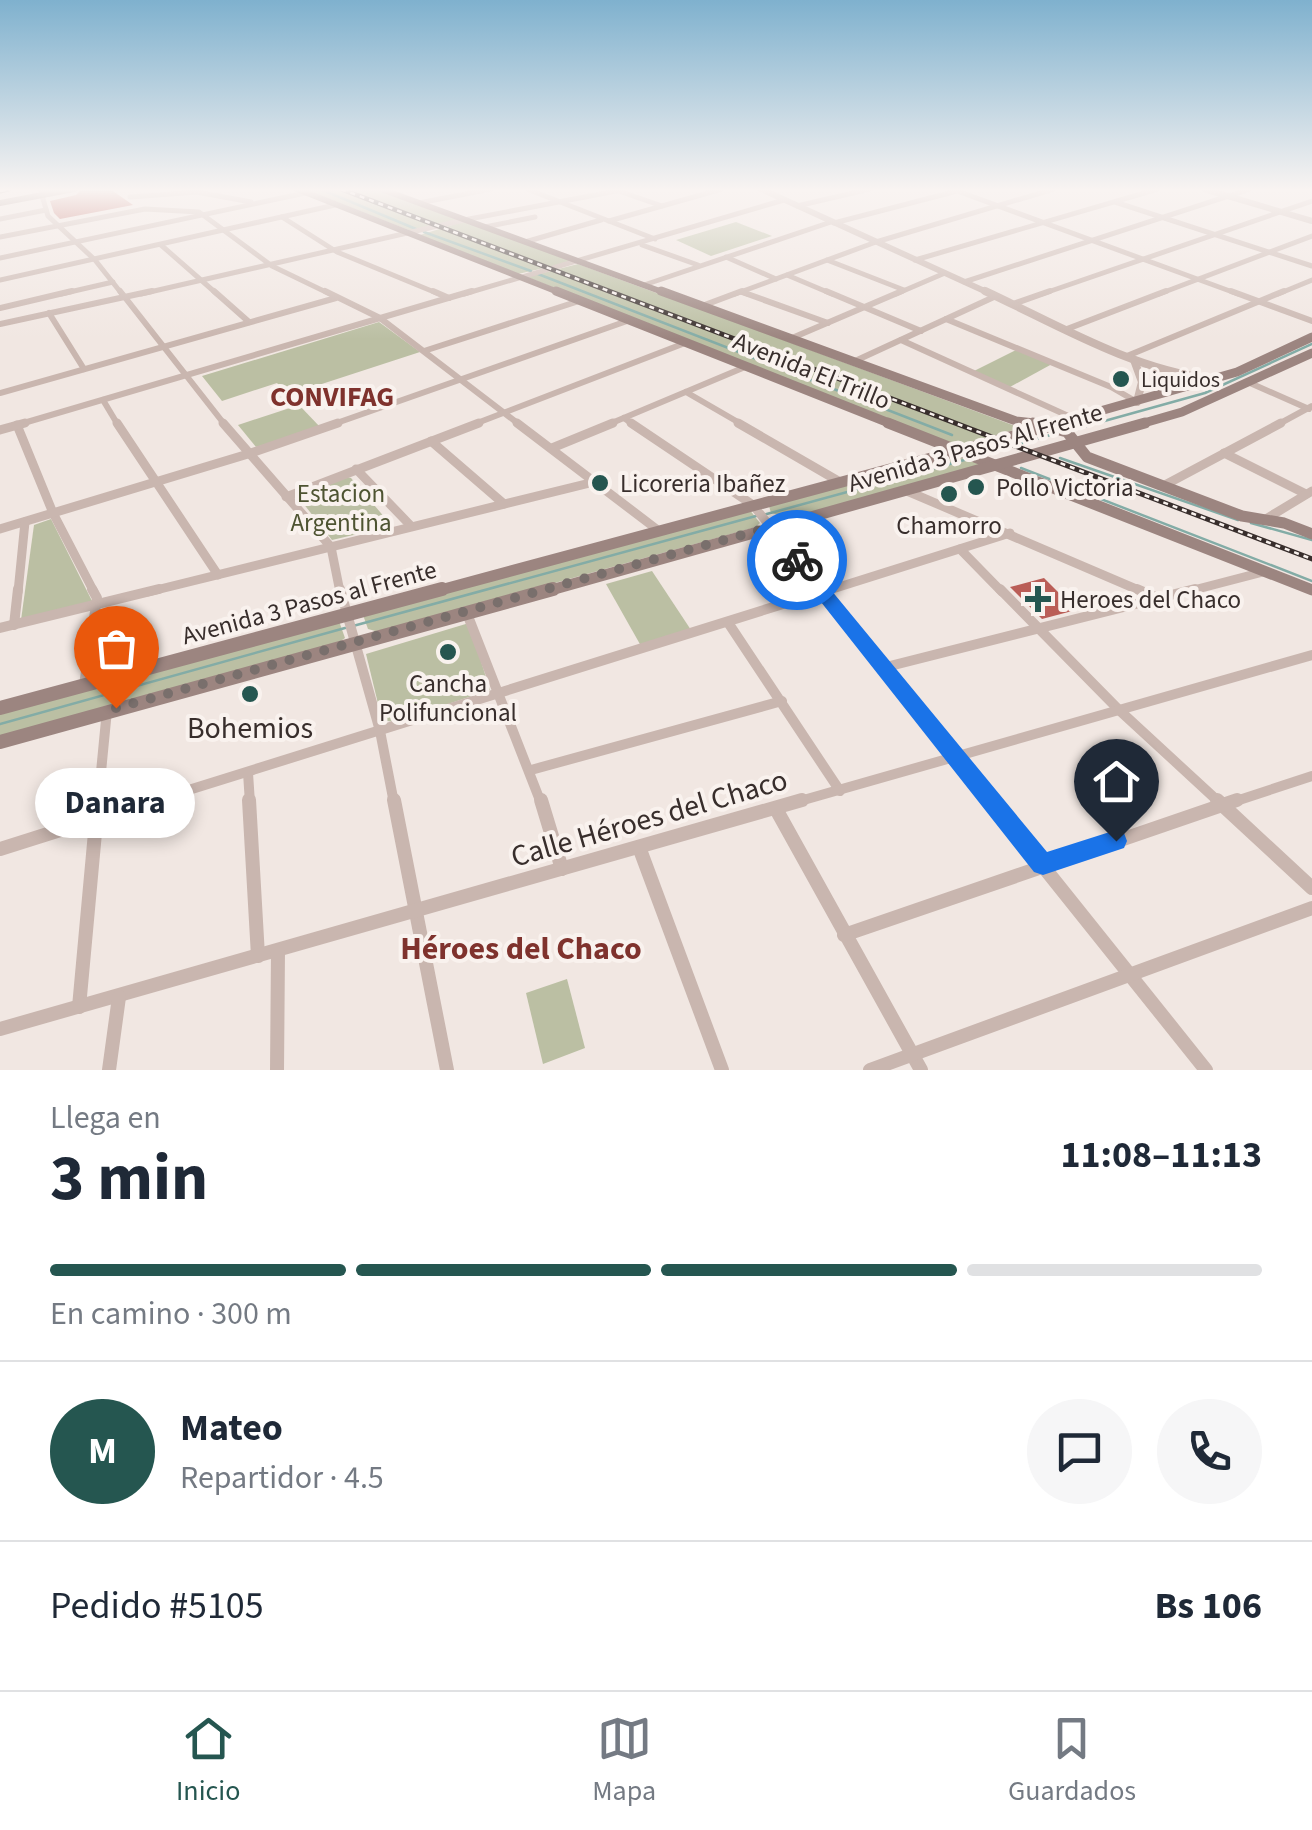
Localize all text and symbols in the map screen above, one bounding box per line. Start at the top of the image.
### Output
street label: Avenida El Trillo [728,323,896,419]
place label: Liquidos [1141,364,1220,396]
marker: Liquidos [1110,368,1132,390]
district label: CONVIFAG [270,377,394,417]
street label: Avenida 3 Pasos Al Frente [844,394,1107,502]
place label: Licoreria Ibañez [620,466,785,502]
place label: Pollo Victoria [996,470,1134,506]
marker: Licoreria Ibañez [589,472,611,494]
park label: Estacion Argentina [290,476,392,541]
marker: Pollo Victoria [965,476,987,498]
marker: Chamorro [938,483,960,505]
place label: Chamorro [896,508,1002,544]
courier [747,510,847,610]
icon: bike [770,533,825,588]
street label: Avenida 3 Pasos al Frente [178,552,440,654]
place label: Heroes del Chaco [1060,582,1241,618]
marker: Heroes del Chaco [1025,586,1051,612]
pin [74,606,159,709]
icon: bag [89,621,144,676]
marker: Cancha Polifuncional [437,641,459,663]
place label: Cancha Polifuncional [379,666,517,731]
marker: Bohemios [239,683,261,705]
place label: Bohemios [187,707,313,750]
pin [1074,739,1159,842]
icon: home [1089,754,1144,809]
street label: Calle Héroes del Chaco [506,758,792,879]
callout: Danara [36,768,196,838]
text: Danara [64,780,166,826]
district label: Héroes del Chaco [400,926,642,972]
text: Llega en [50,1095,161,1141]
text: 11:08–11:13 [1060,1128,1262,1182]
text: 3 min [50,1132,208,1225]
text: En camino · 300 m [50,1291,292,1337]
button: chat [1027,1399,1132,1504]
button: phone [1157,1399,1262,1504]
text: Mateo [180,1401,283,1455]
text: M [88,1424,117,1478]
text: Repartidor · 4.5 [180,1455,384,1501]
text: Pedido #5105 [50,1579,264,1633]
text: Bs 106 [1154,1579,1262,1633]
tab: Inicio [176,1711,240,1811]
tab: Mapa [592,1711,656,1811]
tab: Guardados [1008,1711,1136,1811]

